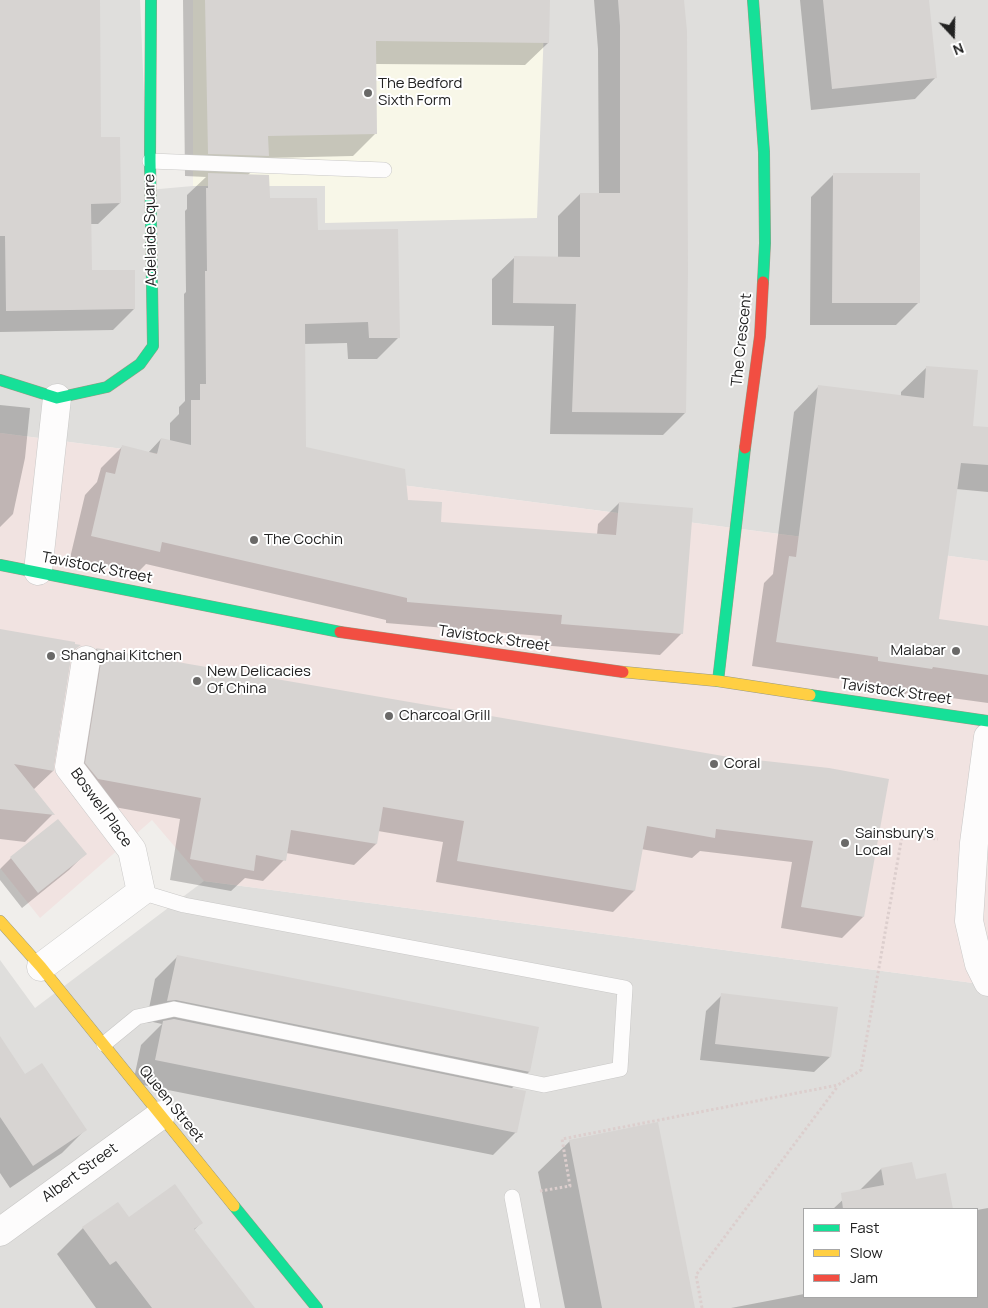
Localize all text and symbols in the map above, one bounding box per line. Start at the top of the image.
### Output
north arrow [928,10,978,60]
text: N [950,39,967,60]
place label: The Bedford Sixth Form [378,75,463,110]
marker: The Bedford Sixth Form [362,87,374,99]
street label: Adelaide Square [141,174,161,286]
street label: The Crescent [728,292,756,388]
place label: The Cochin [264,531,343,549]
marker: The Cochin [248,534,260,546]
street label: Tavistock Street [40,548,154,588]
street label: Tavistock Street [437,622,551,656]
place label: Malabar [891,642,946,660]
marker: Malabar [950,645,962,657]
place label: Shanghai Kitchen [61,647,182,665]
marker: Shanghai Kitchen [45,650,57,662]
place label: New Delicacies Of China [207,663,311,698]
marker: New Delicacies Of China [191,675,203,687]
street label: Tavistock Street [839,675,953,709]
place label: Charcoal Grill [399,707,491,725]
marker: Charcoal Grill [383,710,395,722]
place label: Coral [724,755,761,773]
marker: Coral [708,758,720,770]
street label: Boswell Place [66,765,136,851]
place label: Sainsbury's Local [855,825,934,860]
marker: Sainsbury's Local [839,837,851,849]
street label: Queen Street [135,1062,207,1146]
street label: Albert Street [39,1140,121,1206]
legend [803,1208,978,1298]
text: Fast [850,1217,879,1238]
text: Slow [850,1242,883,1263]
text: Jam [850,1267,878,1288]

